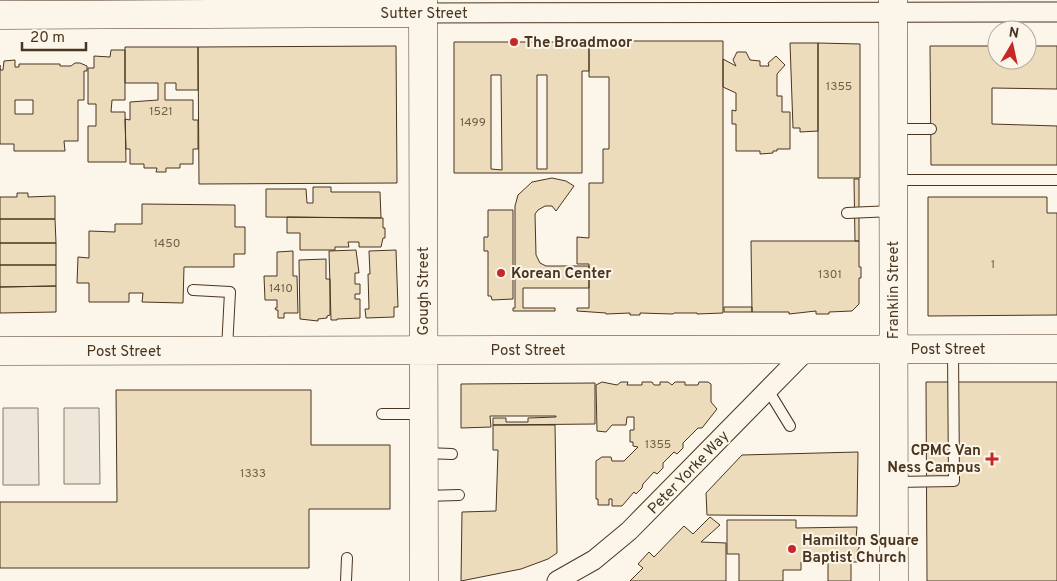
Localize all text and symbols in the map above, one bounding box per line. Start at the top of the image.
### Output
street label: Sutter Street [380,5,468,24]
scale bar [22,20,86,52]
north arrow [987,20,1037,70]
text: N [1007,24,1020,43]
text: 20 m [30,29,65,48]
place label: The Broadmoor [524,34,633,53]
marker: The Broadmoor [508,36,520,48]
house number: 1355 [826,79,852,95]
house number: 1521 [149,104,173,120]
house number: 1499 [460,115,486,131]
house number: 1450 [154,236,180,252]
street label: Franklin Street [885,241,904,339]
street label: Gough Street [415,247,434,335]
house number: 1 [991,257,995,273]
place label: Korean Center [511,265,612,284]
marker: Korean Center [495,267,507,279]
house number: 1301 [818,267,842,283]
house number: 1410 [269,281,293,297]
street label: Post Street [910,341,986,360]
street label: Post Street [490,342,566,361]
street label: Post Street [86,343,162,362]
street label: Peter Yorke Way [644,427,734,519]
house number: 1355 [645,437,671,453]
place label: CPMC Van Ness Campus [887,442,981,478]
marker: CPMC Van Ness Campus [985,452,999,466]
house number: 1333 [240,466,266,482]
place label: Hamilton Square Baptist Church [802,532,919,568]
marker: Hamilton Square Baptist Church [786,543,798,555]

